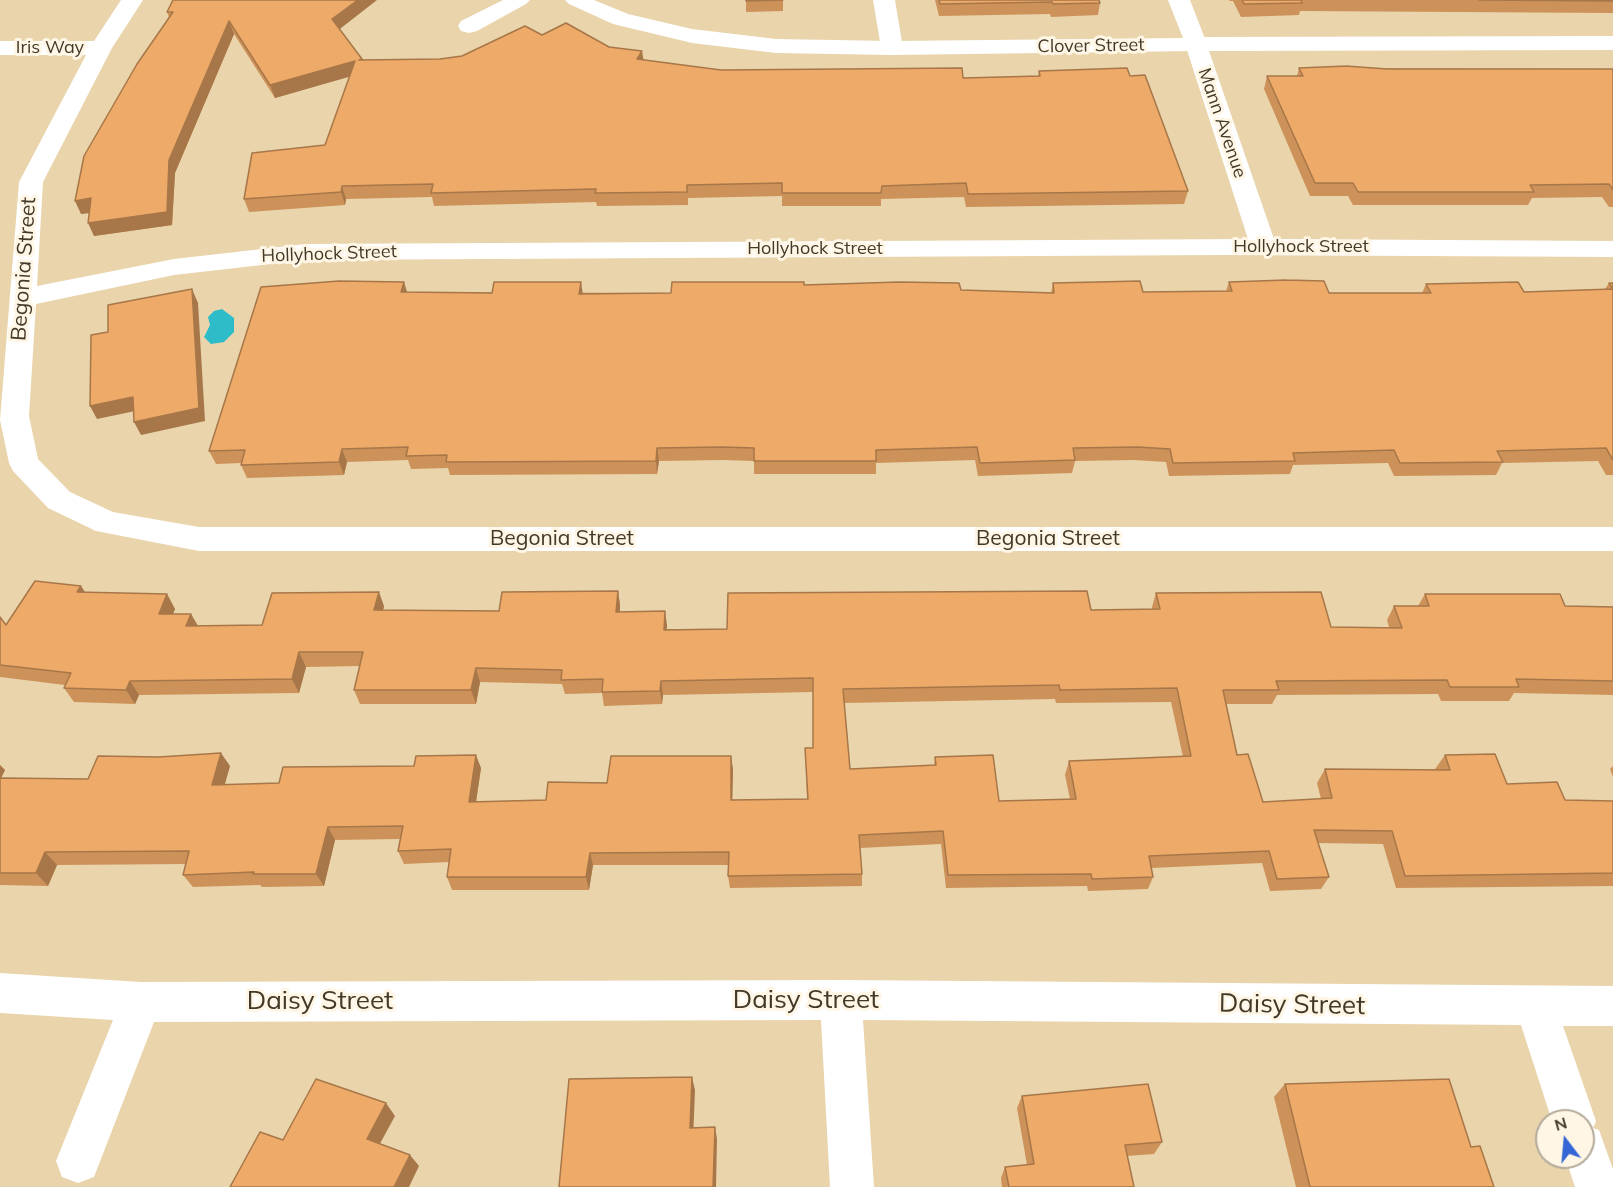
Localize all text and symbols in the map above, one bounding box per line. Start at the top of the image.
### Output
street label: Clover Street [1037,34,1145,58]
street label: Iris Way [16,37,84,59]
street label: Mann Avenue [1193,65,1251,181]
street label: Begonia Street [6,196,42,342]
street label: Hollyhock Street [1233,236,1369,258]
street label: Hollyhock Street [747,238,883,260]
street label: Hollyhock Street [261,241,397,267]
street label: Begonia Street [490,526,634,552]
street label: Begonia Street [976,526,1120,552]
street label: Daisy Street [733,984,879,1016]
street label: Daisy Street [247,985,393,1017]
street label: Daisy Street [1219,988,1365,1022]
north arrow [1535,1109,1595,1169]
text: N [1552,1112,1569,1135]

